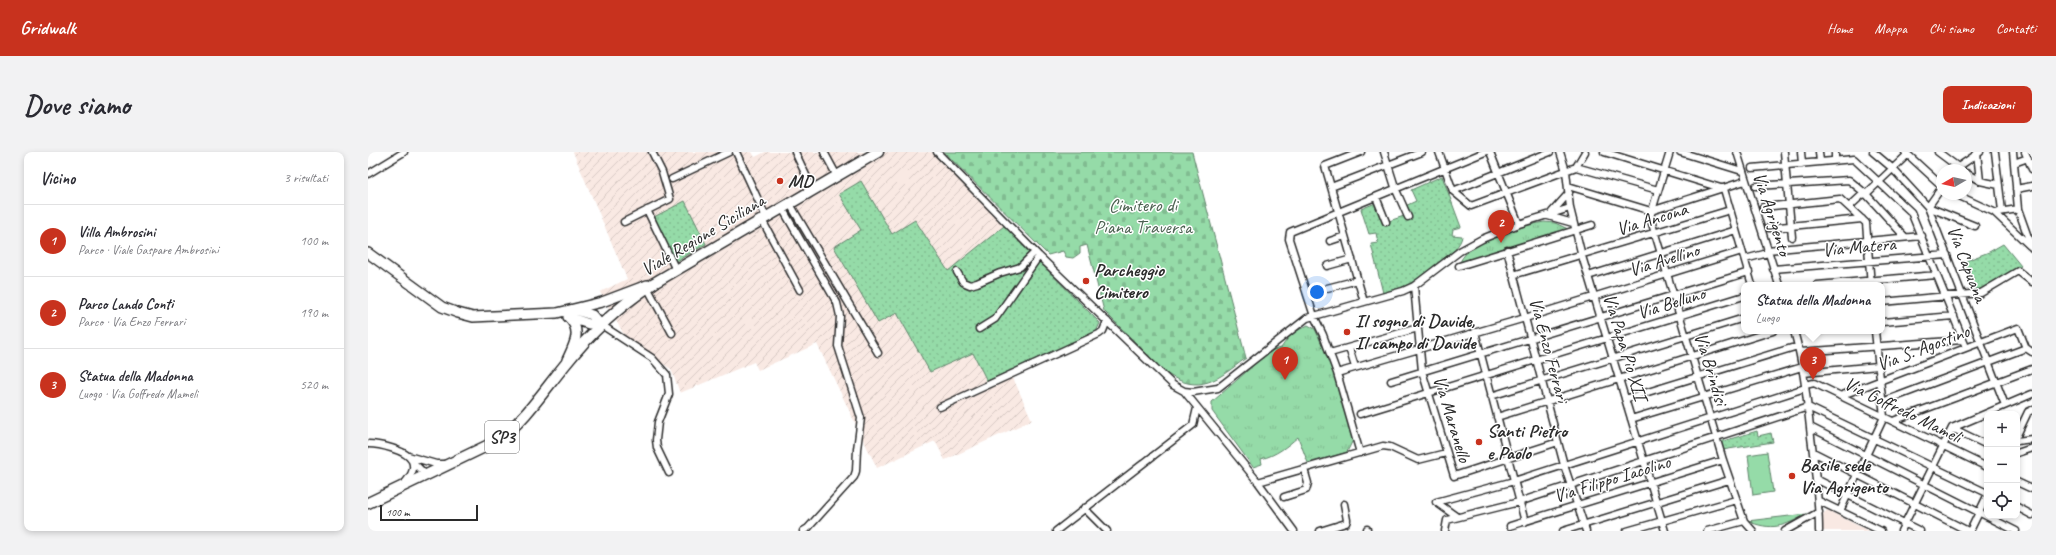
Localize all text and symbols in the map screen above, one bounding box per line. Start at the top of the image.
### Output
text: Gridwalk [20,16,76,40]
text: Home [1827,20,1853,37]
text: Mappa [1875,20,1907,37]
text: Chi siamo [1929,20,1974,37]
text: Contatti [1996,20,2036,37]
button: Indicazioni [1943,86,2032,123]
text: Dove siamo [24,87,130,122]
north arrow [1936,164,1972,200]
text: Vicino [40,168,75,189]
place label: MD [788,169,815,193]
street label: Via Agrigento [1747,169,1797,261]
text: 3 risultati [284,170,328,186]
marker: MD [775,176,785,186]
street label: Viale Regione Siciliana [637,187,771,281]
park label: Cimitero di Piana Traversa [1094,193,1194,239]
street label: Via Ancona [1613,196,1692,241]
pin: 2 [1488,210,1514,243]
street label: Via Capuana [1941,222,1993,308]
text: Villa Ambrosini [78,223,155,242]
street label: Via Matera [1821,232,1898,262]
text: 1 [50,233,56,249]
text: 100 m [300,233,328,249]
street label: Via Avellino [1626,237,1704,282]
text: Parco · Viale Gaspare Ambrosini [78,242,219,258]
place label: Parcheggio Cimitero [1094,258,1165,304]
marker: Parcheggio Cimitero [1081,276,1091,286]
street label: Via Belluno [1634,281,1710,325]
your location [1307,282,1327,302]
popup [1741,282,1885,334]
street label: Via Papa Pio XII [1597,291,1654,407]
text: Statua della Madonna [1756,291,1870,310]
text: Parco Lando Conti [78,295,173,314]
street label: Via Enzo Ferrari [1524,295,1575,407]
text: 2 [50,305,56,321]
text: 190 m [300,305,328,321]
place label: Il sogno di Davide, Il campo di Davide [1355,309,1477,355]
text: Luogo [1756,310,1779,326]
text: Parco · Via Enzo Ferrari [78,314,185,330]
street label: Via S. Agostino [1873,319,1974,377]
marker: Il sogno di Davide, Il campo di Davide [1342,327,1352,337]
street label: Via Brindisi [1689,330,1734,411]
pin: 1 [1272,347,1298,380]
pin: 3 [1800,347,1826,380]
text: Statua della Madonna [78,367,193,386]
street label: Via Goffredo Mameli [1840,371,1968,450]
street label: Via Maranello [1427,373,1477,467]
text: 3 [50,377,56,393]
text: 520 m [300,377,328,393]
text: Luogo · Via Goffredo Mameli [78,386,198,402]
map controls [1984,411,2020,519]
button: + [1984,411,2020,447]
place label: Santi Pietro e Paolo [1487,419,1569,465]
road number: SP3 [485,421,519,453]
marker: Santi Pietro e Paolo [1474,437,1484,447]
button: − [1984,447,2020,483]
street label: Via Filippo Iacolino [1551,449,1674,508]
place label: Basile sede Via Agrigento [1800,453,1890,499]
marker: Basile sede Via Agrigento [1787,471,1797,481]
button: locate [1984,483,2020,519]
scale bar [380,503,478,522]
text: 100 m [386,505,410,519]

